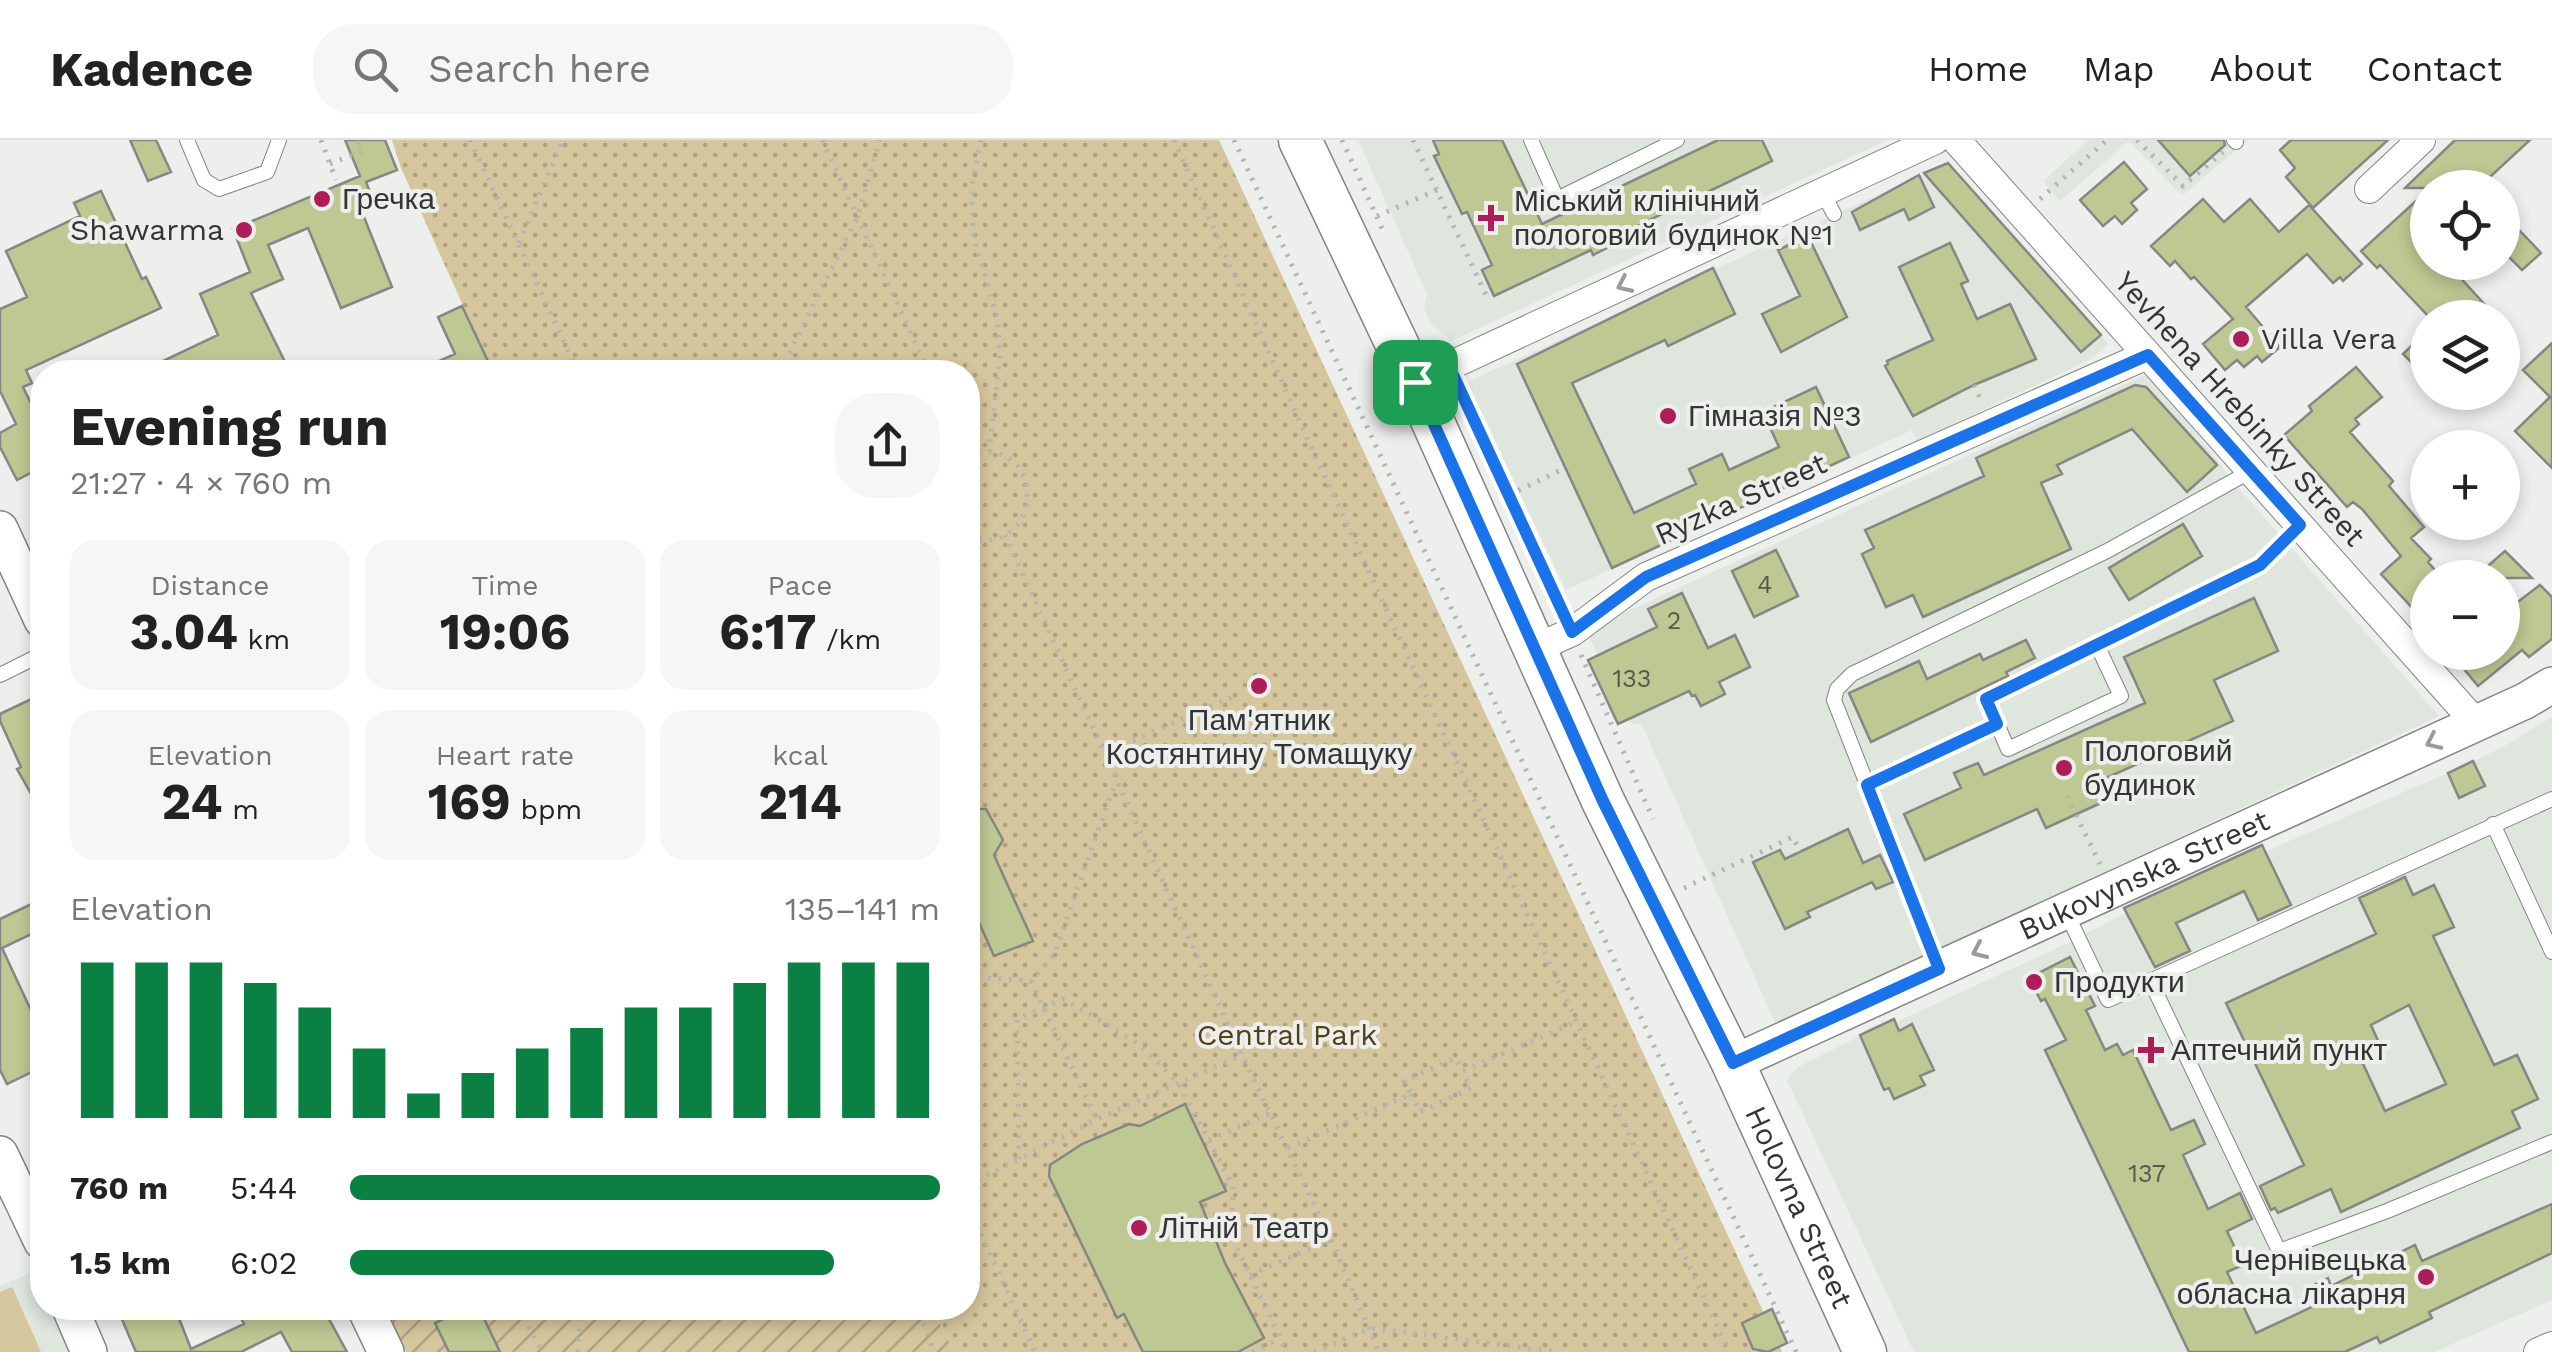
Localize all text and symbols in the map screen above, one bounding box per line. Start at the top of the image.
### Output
search box [313,24,1013,114]
text: Kadence [50,41,253,98]
icon: search [348,42,403,97]
text: Search here [428,47,651,91]
text: Home [1928,48,2028,90]
text: Map [2083,48,2155,90]
text: About [2210,48,2312,90]
text: Contact [2367,48,2502,90]
map controls [2410,170,2520,670]
button: locate [2410,170,2520,280]
place label: Гречка [342,181,435,216]
place label: Міський клінічний пологовий будинок №1 [1514,183,1833,252]
marker: Гречка [311,188,333,210]
marker: Міський клінічний пологовий будинок №1 [1478,205,1504,231]
place label: Shawarma [70,212,224,247]
marker: Shawarma [233,219,255,241]
street label: Yevhena Hrebinky Street [2108,264,2373,553]
one-way arrow [1617,272,1635,292]
button: layers [2410,300,2520,410]
place label: Villa Vera [2261,321,2396,356]
marker: Villa Vera [2230,328,2252,350]
pin [1373,340,1458,425]
icon: arrive [1388,355,1443,410]
button: share [835,393,940,498]
text: Evening run [70,394,389,458]
place label: Гімназія №3 [1688,398,1862,433]
marker: Гімназія №3 [1657,405,1679,427]
button: + [2410,430,2520,540]
street label: Ryzka Street [1650,445,1832,552]
text: 21:27 · 4 × 760 m [70,464,332,502]
button: − [2410,560,2520,670]
text: Distance [150,569,270,602]
text: Time [472,569,538,602]
text: Pace [768,569,832,602]
house number: 4 [1757,570,1773,599]
text: 3.04 [130,602,238,661]
text: 19:06 [440,602,570,661]
text: 6:17 [719,602,817,661]
house number: 2 [1667,606,1681,635]
text: km [238,623,290,656]
text: /km [817,623,881,656]
house number: 133 [1613,664,1651,693]
marker: Пам'ятник Костянтину Томащуку [1248,675,1270,697]
place label: Пам'ятник Костянтину Томащуку [1106,702,1412,771]
one-way arrow [2425,729,2443,749]
place label: Пологовий будинок [2084,733,2233,802]
text: Elevation [148,739,273,772]
text: Heart rate [436,739,574,772]
text: kcal [772,739,828,772]
marker: Пологовий будинок [2053,757,2075,779]
text: 24 [161,772,223,831]
text: 169 [428,772,511,831]
text: 214 [758,772,842,831]
text: m [223,793,259,826]
text: bpm [511,793,582,826]
street label: Bukovynska Street [2013,802,2275,947]
text: Elevation [70,890,213,928]
text: 135–141 m [785,890,940,928]
one-way arrow [1971,939,1989,959]
place label: Продукти [2054,964,2185,999]
marker: Продукти [2023,971,2045,993]
park label: Central Park [1197,1017,1377,1052]
place label: Аптечний пункт [2171,1032,2388,1067]
marker: Аптечний пункт [2140,1039,2162,1061]
street label: Holovna Street [1738,1100,1861,1314]
house number: 137 [2128,1159,2166,1188]
text: 760 m [70,1169,168,1207]
text: 5:44 [230,1169,297,1207]
place label: Літній Театр [1159,1210,1329,1245]
marker: Літній Театр [1128,1217,1150,1239]
place label: Чернівецька обласна лікарня [2177,1242,2406,1311]
text: 1.5 km [70,1244,171,1282]
text: 6:02 [230,1244,298,1282]
marker: Чернівецька обласна лікарня [2415,1266,2437,1288]

